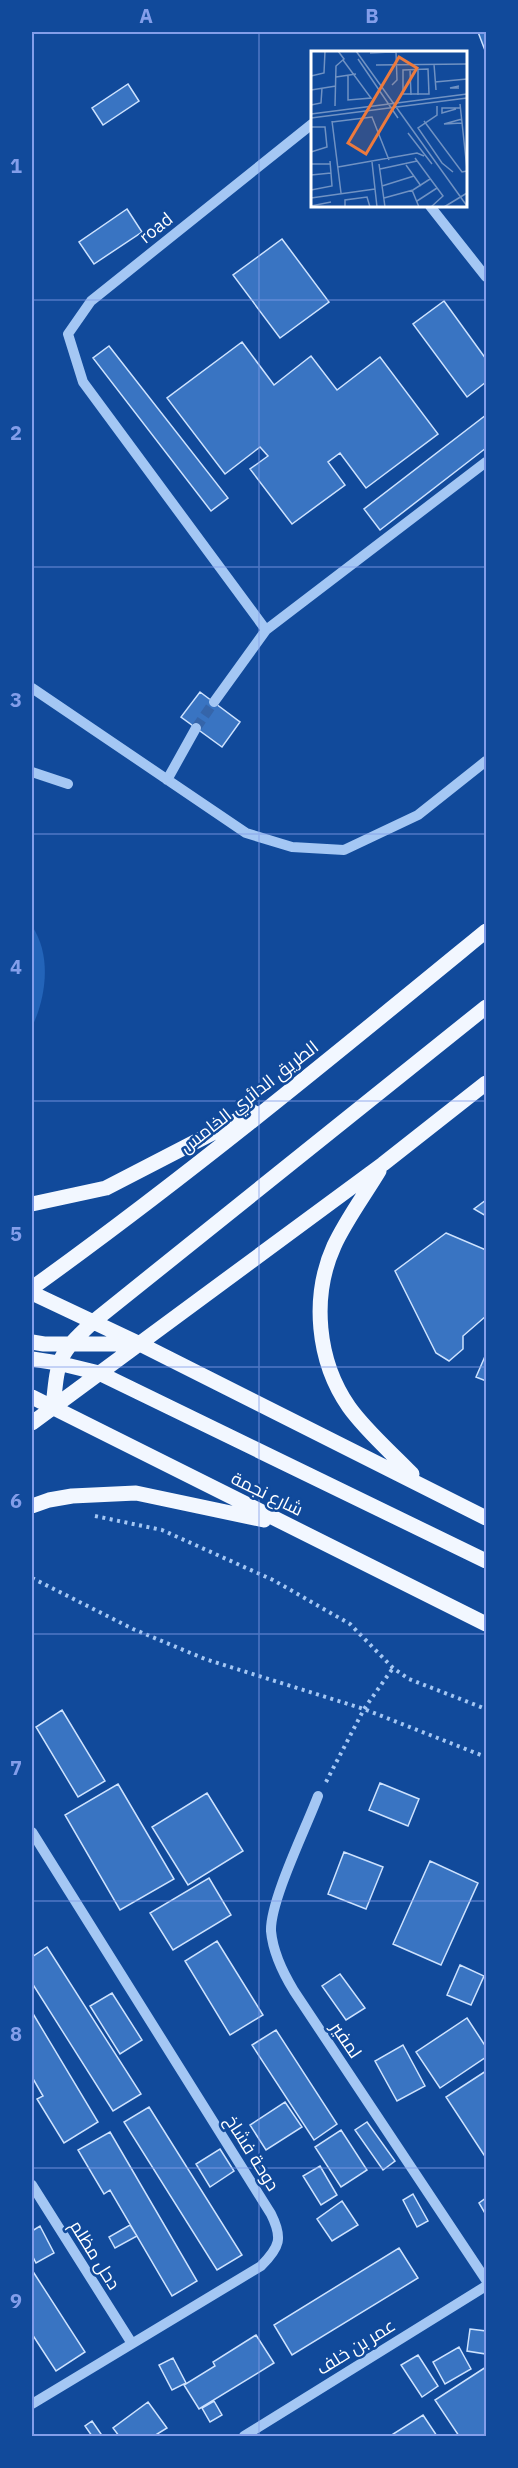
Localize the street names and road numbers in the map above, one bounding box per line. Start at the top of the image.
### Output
street label: road [134,207,177,248]
street label: الطريق الدائري الخامس [175,1035,325,1160]
street label: شارع نجمة [227,1466,307,1522]
street label: لمفير [325,2016,367,2062]
street label: دوحة فشاخ [219,2110,285,2196]
street label: دحل مظلم [64,2216,126,2294]
street label: عمر بن خلف [312,2313,399,2380]

